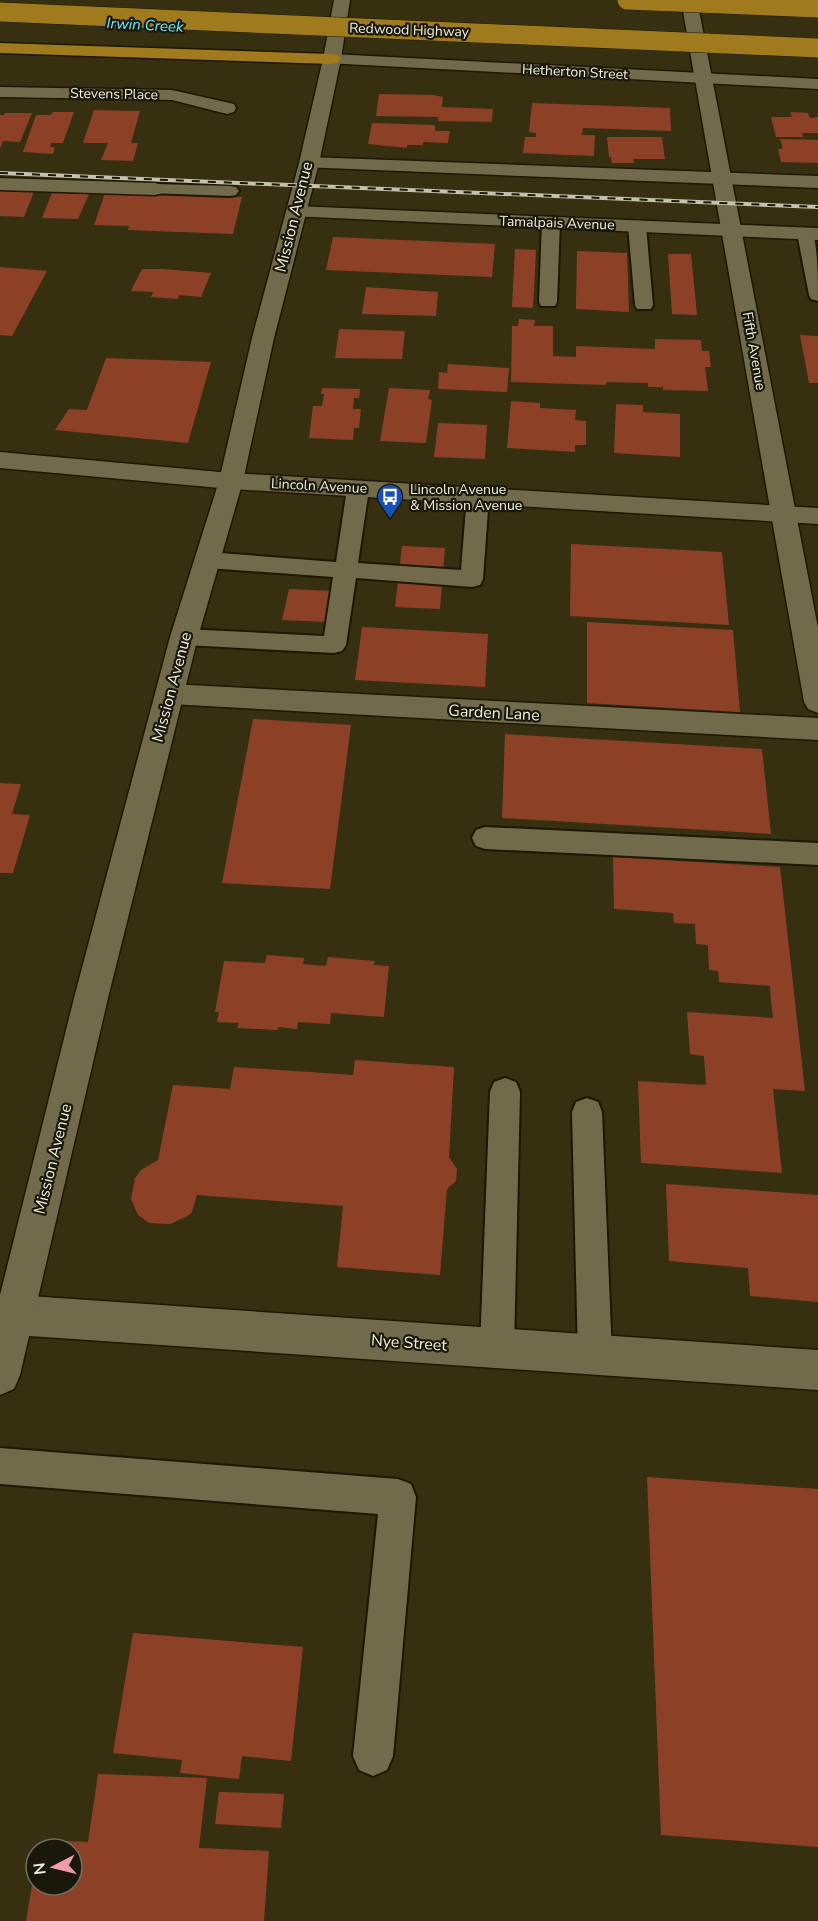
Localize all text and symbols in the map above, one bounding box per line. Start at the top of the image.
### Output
water label: Irwin Creek [106,13,184,37]
street label: Redwood Highway [349,18,470,42]
street label: Hetherton Street [522,60,629,84]
street label: Stevens Place [70,84,158,104]
street label: Mission Avenue [270,159,318,275]
street label: Tamalpais Avenue [499,211,615,235]
street label: Fifth Avenue [738,310,770,392]
street label: Lincoln Avenue [270,474,368,498]
place label: Lincoln Avenue & Mission Avenue [410,480,522,515]
bus stop icon: Lincoln Avenue & Mission Avenue [375,482,405,520]
street label: Mission Avenue [147,630,197,744]
street label: Garden Lane [448,700,540,726]
street label: Mission Avenue [29,1101,77,1217]
street label: Nye Street [370,1329,448,1357]
north arrow [24,1837,84,1897]
text: N [28,1861,52,1876]

